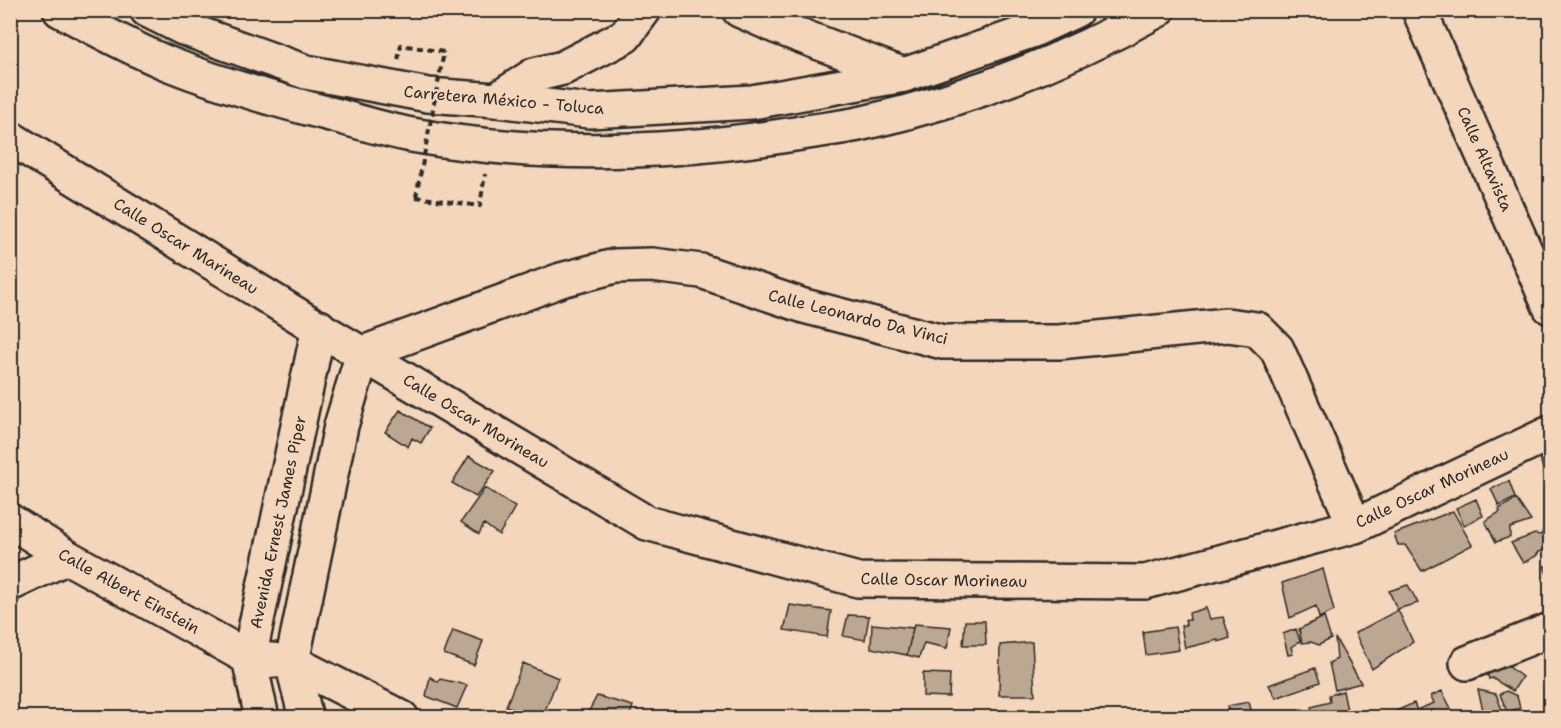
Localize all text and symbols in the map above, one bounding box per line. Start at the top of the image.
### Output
street label: Carretera México - Toluca [403,81,605,119]
street label: Calle Altavista [1453,103,1517,215]
street label: Calle Oscar Marineau [110,193,262,299]
street label: Calle Leonardo Da Vinci [766,284,950,350]
street label: Calle Oscar Morineau [399,369,553,473]
street label: Avenida Ernest James Piper [245,413,311,631]
street label: Calle Oscar Morineau [1352,443,1512,533]
street label: Calle Albert Einstein [55,543,204,639]
street label: Calle Oscar Morineau [860,568,1028,592]

